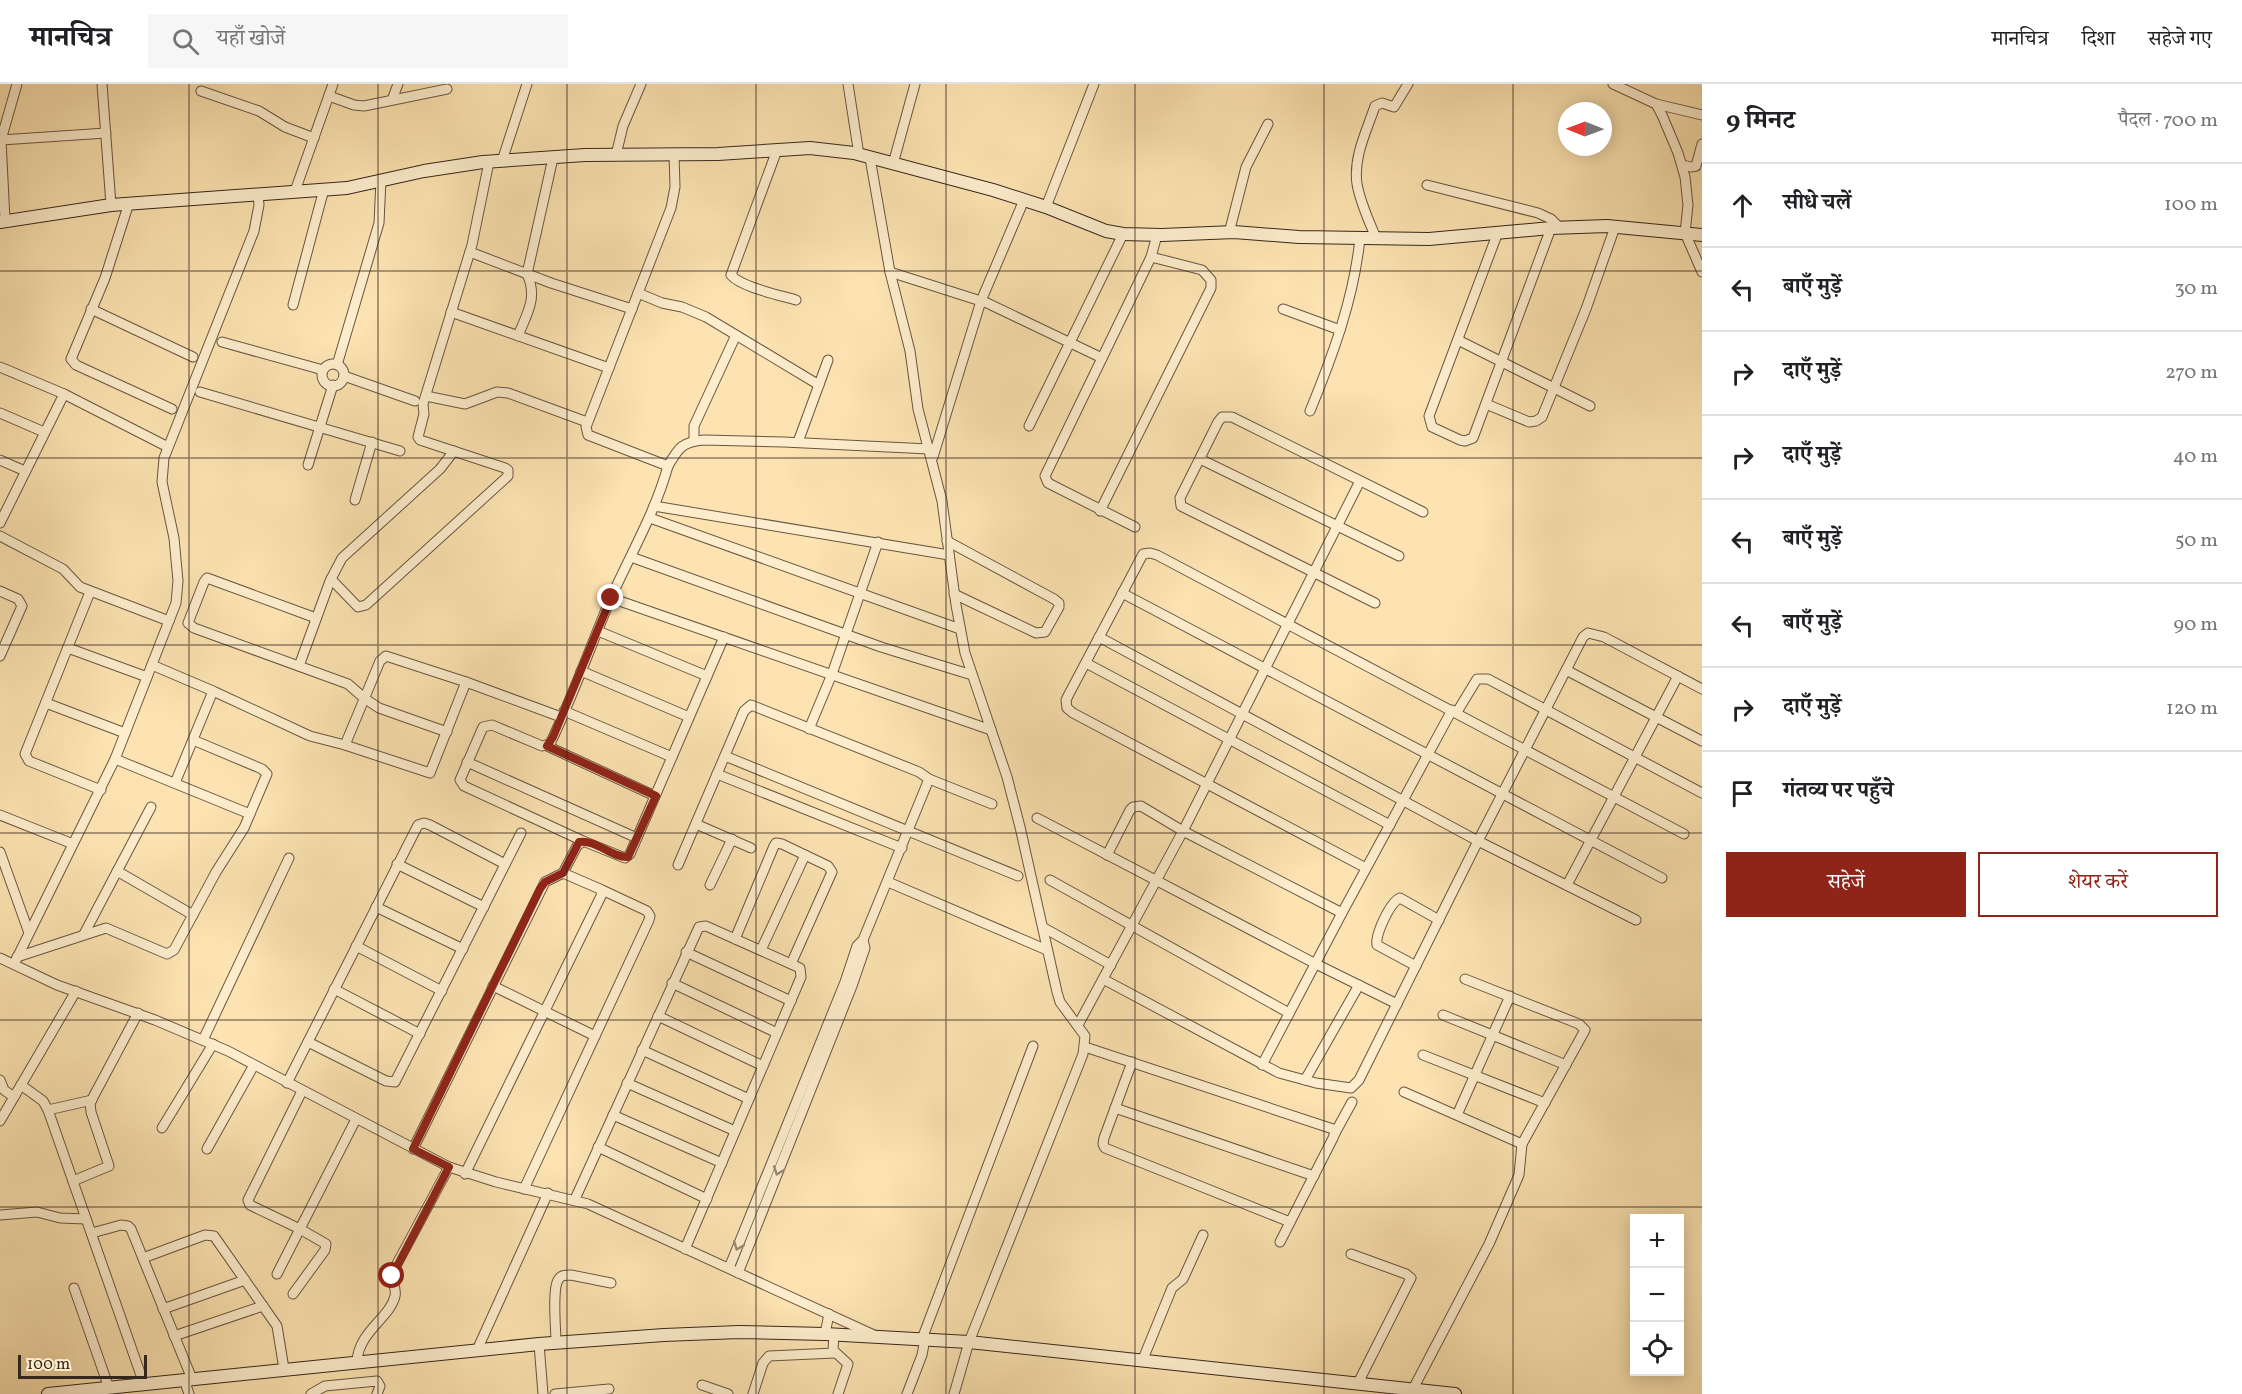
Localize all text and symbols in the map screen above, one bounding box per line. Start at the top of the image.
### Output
search box [148,14,568,68]
text: मानचित्र [30,19,112,58]
text: यहाँ खोजें [217,24,285,55]
icon: search [169,25,202,58]
text: मानचित्र [1992,25,2049,54]
text: दिशा [2082,25,2115,54]
text: सहेजे गए [2148,25,2212,54]
north arrow [1558,102,1612,156]
text: 9 मिनट [1726,103,1795,139]
text: पैदल · 700 m [2118,107,2218,135]
text: सीधे चलें [1783,188,1851,219]
icon: ahead [1726,189,1759,222]
text: 100 m [2164,191,2218,219]
text: बाएँ मुड़ें [1783,272,1842,303]
icon: left [1726,273,1759,306]
text: 30 m [2174,275,2218,303]
text: दाएँ मुड़ें [1783,356,1841,387]
icon: right [1726,357,1759,390]
text: 270 m [2165,359,2218,387]
text: दाएँ मुड़ें [1783,440,1841,471]
icon: right [1726,441,1759,474]
text: 40 m [2173,443,2218,471]
text: बाएँ मुड़ें [1783,524,1842,555]
icon: left [1726,525,1759,558]
text: 50 m [2175,527,2218,555]
route end [597,584,623,610]
text: बाएँ मुड़ें [1783,608,1842,639]
icon: left [1726,609,1759,642]
text: 90 m [2174,611,2218,639]
text: दाएँ मुड़ें [1783,692,1841,723]
icon: right [1726,693,1759,726]
text: 120 m [2166,695,2218,723]
text: गंतव्य पर पहुँचे [1783,776,1894,807]
icon: arrive [1726,777,1759,810]
button: सहेजें [1726,852,1966,917]
button: शेयर करें [1978,852,2218,917]
one-way arrow [773,1165,785,1176]
map controls [1630,1214,1684,1376]
button: + [1630,1214,1684,1268]
one-way arrow [733,1240,745,1251]
route start [378,1262,404,1288]
button: − [1630,1268,1684,1322]
button: locate [1630,1322,1684,1376]
scale bar [18,1352,147,1380]
text: 100 m [27,1354,70,1376]

